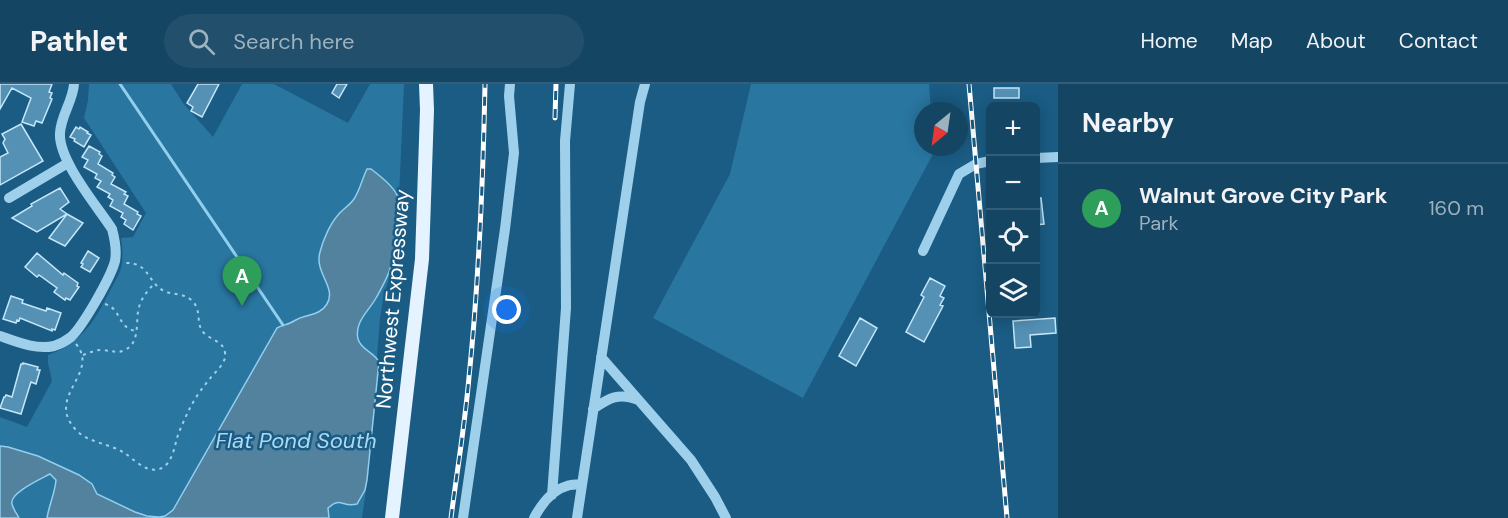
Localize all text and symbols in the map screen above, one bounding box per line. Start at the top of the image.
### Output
search box [164,14,584,68]
text: Pathlet [30,23,128,60]
icon: search [185,25,218,58]
text: Search here [233,27,355,56]
text: Home [1140,27,1198,55]
text: Map [1231,27,1273,55]
text: About [1306,27,1366,55]
text: Contact [1399,27,1478,55]
north arrow [914,102,968,156]
map controls [986,102,1040,318]
button: + [986,102,1040,156]
text: Nearby [1082,106,1174,140]
button: − [986,156,1040,210]
text: Walnut Grove City Park [1139,181,1388,210]
street label: Northwest Expressway [369,188,417,410]
text: A [1094,195,1109,221]
text: 160 m [1428,195,1484,221]
button: locate [986,210,1040,264]
text: Park [1139,210,1179,236]
pin: A [222,256,262,306]
button: layers [986,264,1040,318]
your location [492,295,521,324]
water label: Flat Pond South [215,426,377,455]

